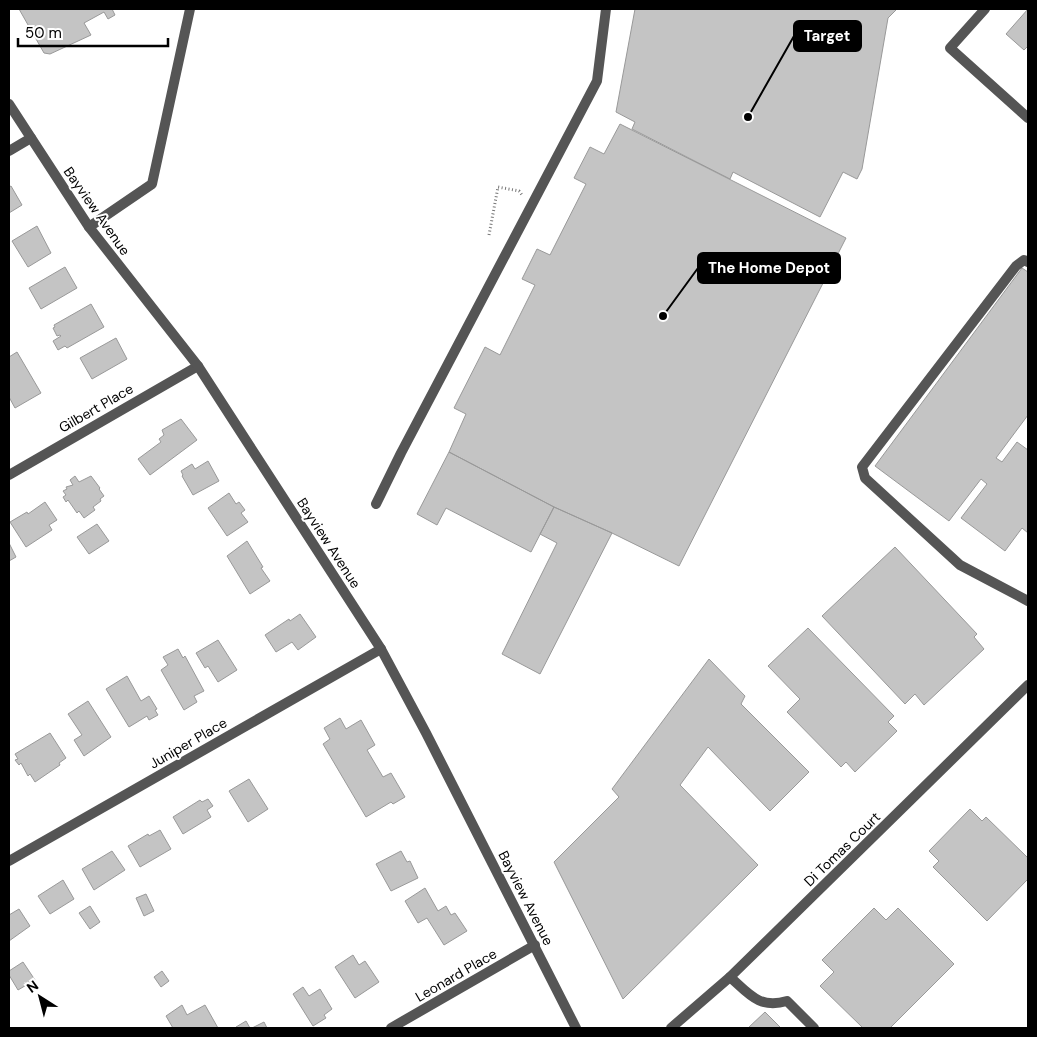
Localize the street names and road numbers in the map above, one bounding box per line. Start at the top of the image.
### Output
street label: Bayview Avenue [60,163,134,259]
street label: Gilbert Place [56,379,136,437]
street label: Bayview Avenue [293,494,365,592]
street label: Juniper Place [146,713,230,773]
street label: Di Tomas Court [800,808,884,890]
street label: Bayview Avenue [494,848,558,948]
street label: Leonard Place [412,944,500,1006]

